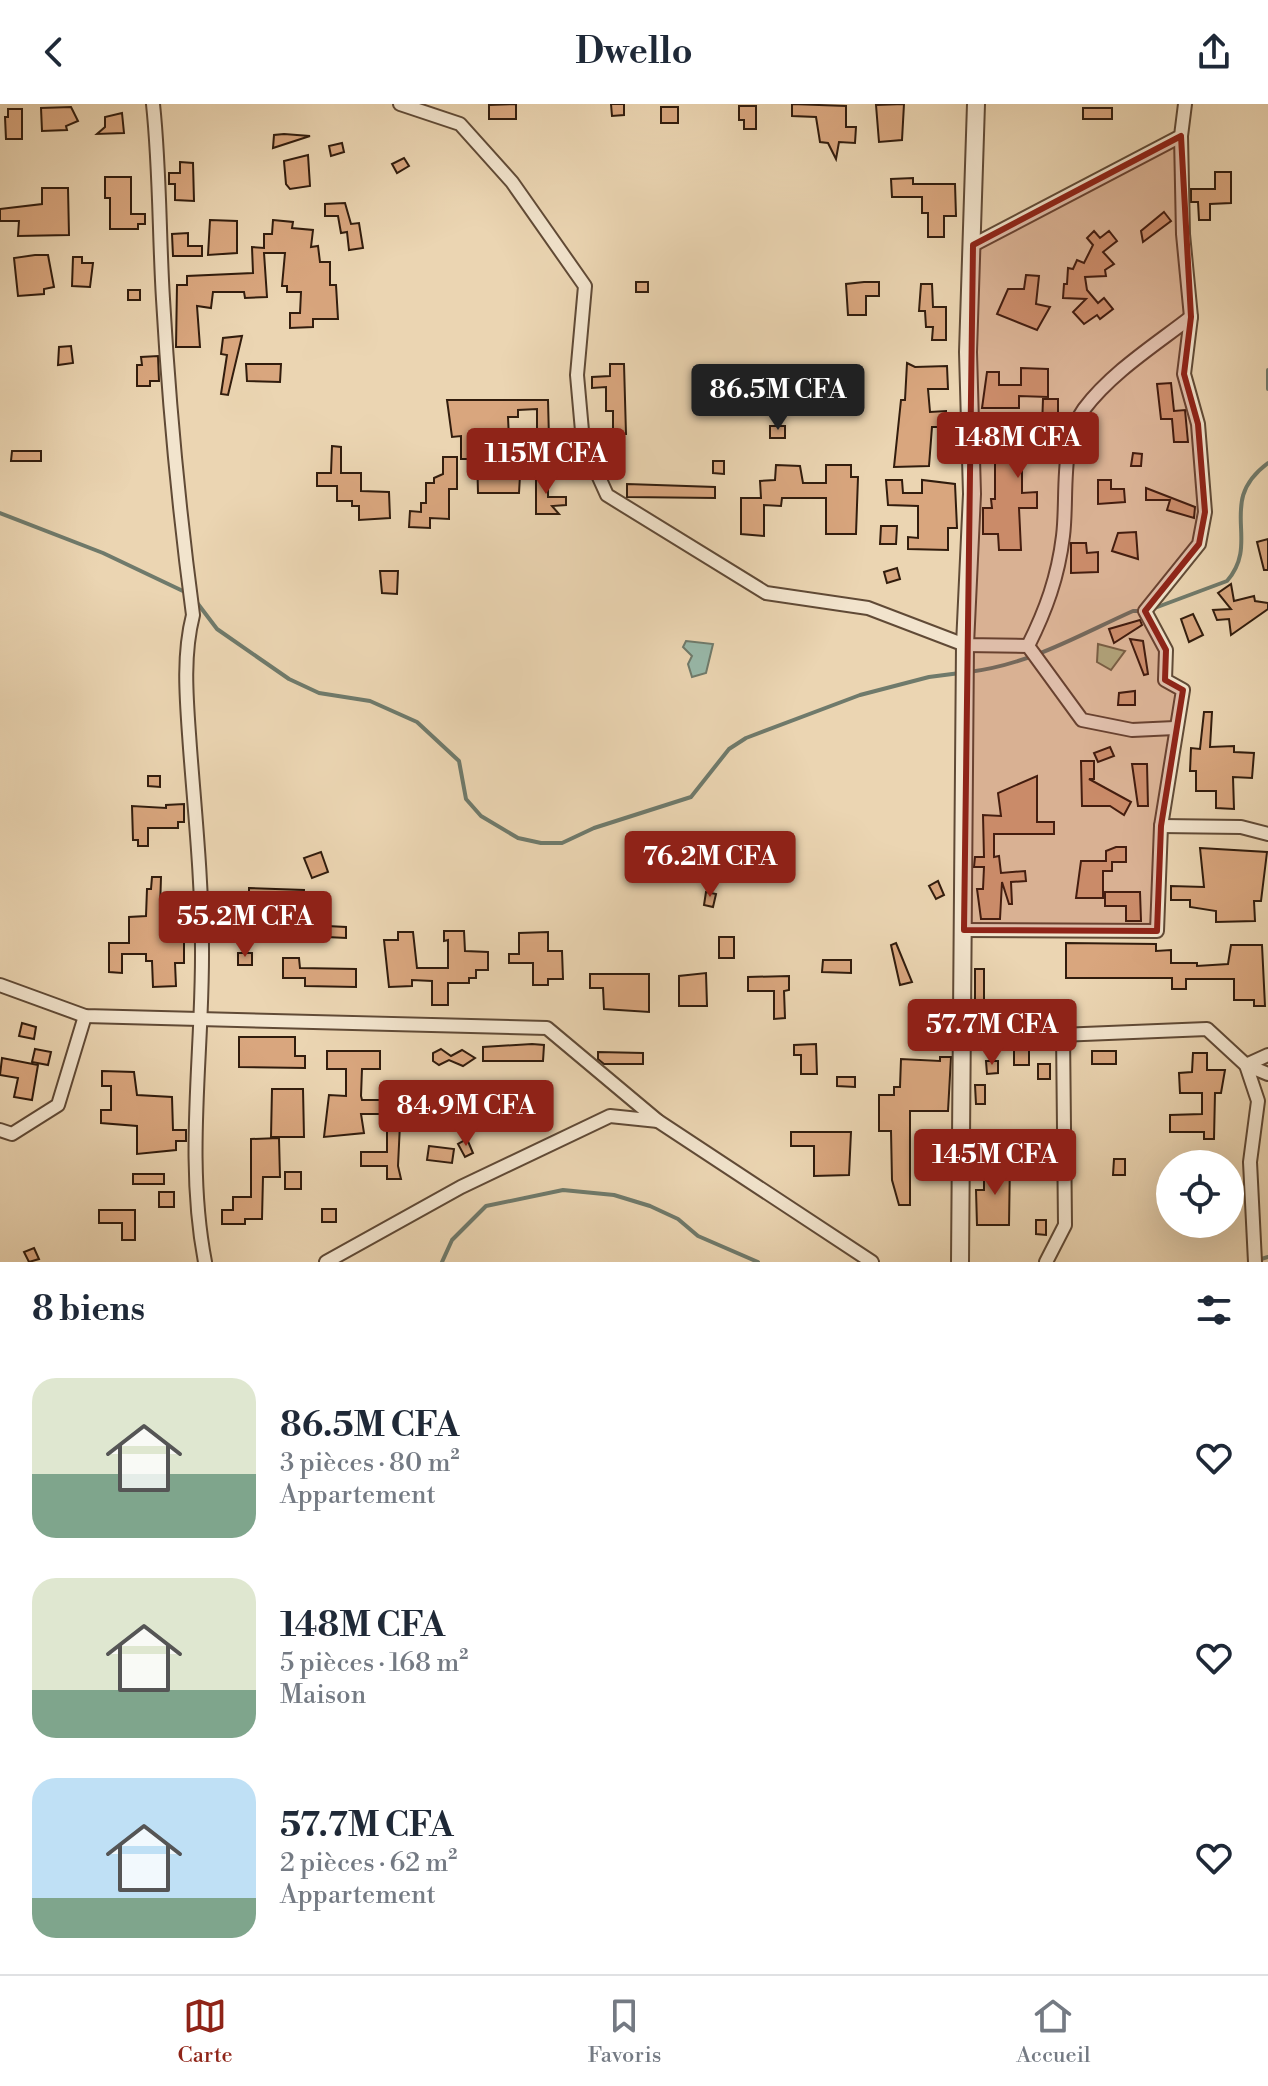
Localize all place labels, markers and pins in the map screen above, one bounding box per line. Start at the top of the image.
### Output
pin: 86.5M CFA [686,364,870,432]
pin: 148M CFA [935,412,1101,480]
pin: 115M CFA [463,428,629,496]
pin: 76.2M CFA [618,831,802,899]
pin: 55.2M CFA [153,891,337,959]
pin: 57.7M CFA [900,999,1084,1067]
pin: 84.9M CFA [374,1080,558,1148]
pin: 145M CFA [912,1129,1078,1197]

